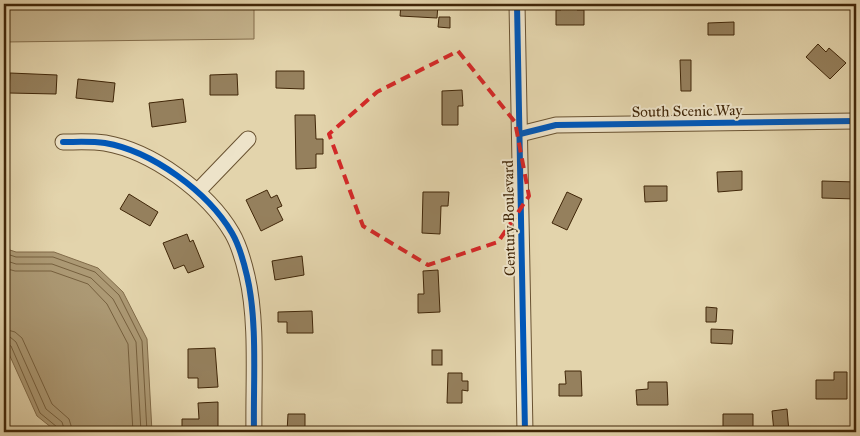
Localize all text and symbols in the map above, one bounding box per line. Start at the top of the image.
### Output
street label: South Scenic Way [631,101,744,121]
street label: Century Boulevard [499,159,519,276]

